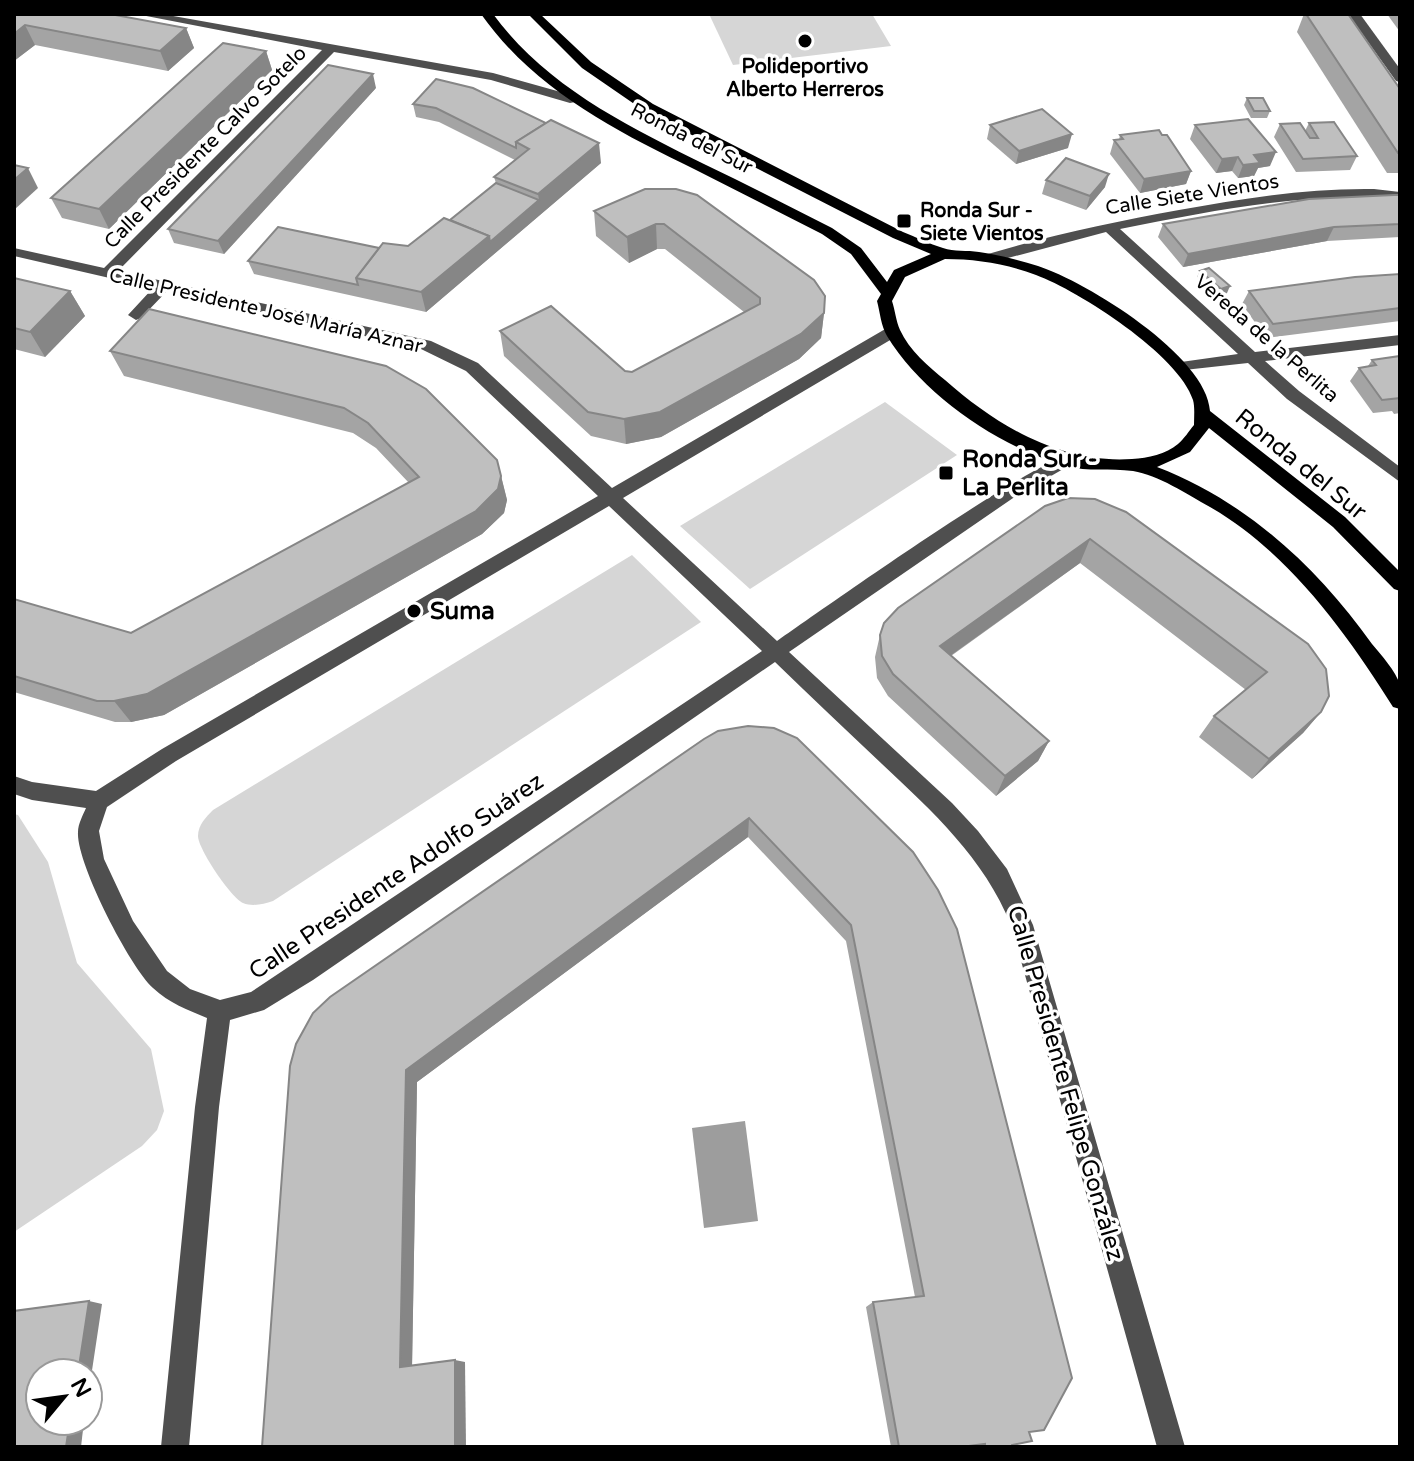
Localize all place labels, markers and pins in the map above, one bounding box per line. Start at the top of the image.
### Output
marker: Polideportivo Alberto Herreros [796,32,814,50]
place label: Polideportivo Alberto Herreros [726,55,884,102]
place label: Ronda Sur - Siete Vientos [920,199,1044,246]
marker: Ronda Sur - Siete Vientos [895,212,913,230]
place label: Ronda Sur - La Perlita [962,445,1098,502]
marker: Ronda Sur - La Perlita [937,464,955,482]
place label: Suma [430,597,495,626]
marker: Suma [405,602,423,620]

